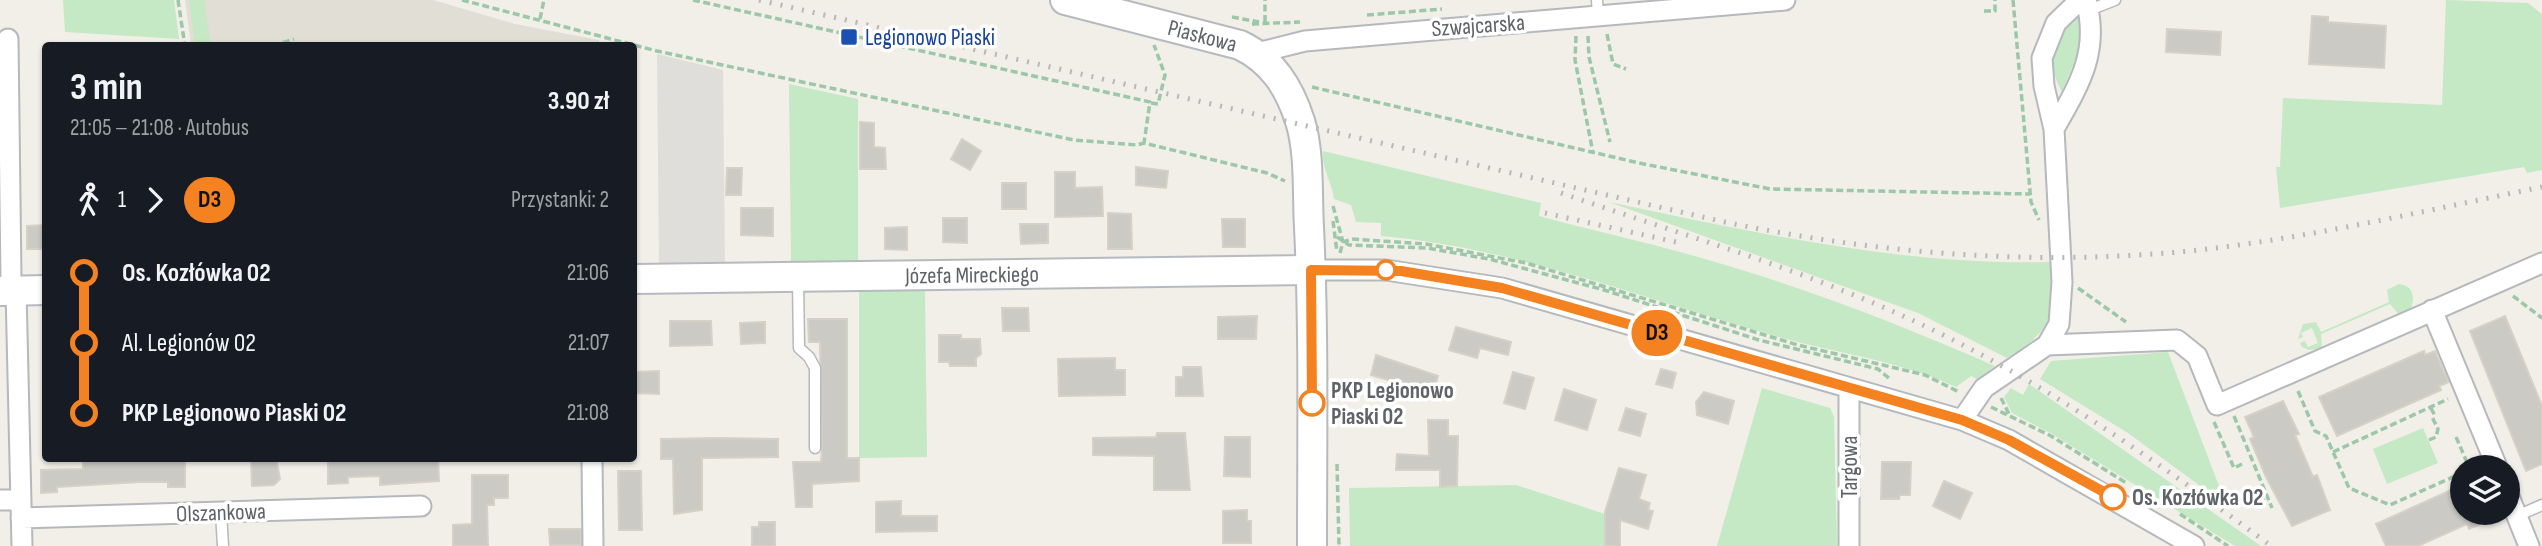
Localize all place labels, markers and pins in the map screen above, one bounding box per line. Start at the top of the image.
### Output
place label: Legionowo Piaski [865,24,995,52]
marker: Legionowo Piaski [839,27,859,47]
unlabelled marker [1376,260,1396,280]
place label: PKP Legionowo Piaski 02 [1331,377,1454,431]
marker: PKP Legionowo Piaski 02 [1299,390,1325,416]
marker: Os. Kozłówka 02 [2100,484,2126,510]
place label: Os. Kozłówka 02 [2132,484,2263,512]

